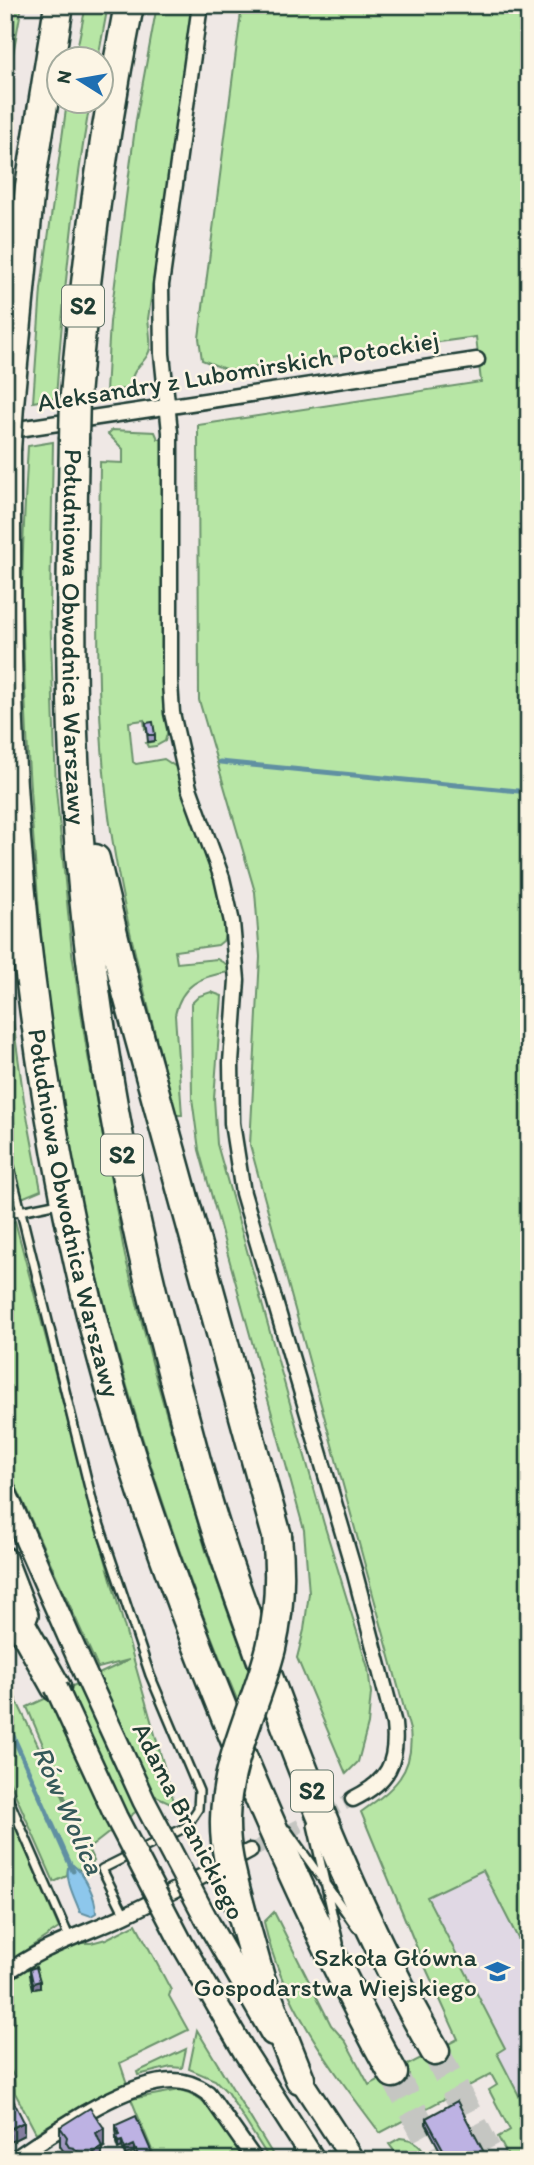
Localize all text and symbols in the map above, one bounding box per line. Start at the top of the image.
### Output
north arrow [46,46,116,116]
text: N [51,68,76,85]
road number: S2 [62,286,104,326]
street label: Aleksandry z Lubomirskich Potockiej [35,323,441,419]
street label: Południowa Obwodnica Warszawy [55,449,94,826]
street label: Południowa Obwodnica Warszawy [21,1026,128,1401]
road number: S2 [101,1134,143,1176]
street label: Adama Branickiego [125,1717,253,1925]
water label: Rów Wolica [26,1740,113,1880]
road number: S2 [291,1770,333,1812]
place label: Szkoła Główna Gospodarstwa Wiejskiego [193,1941,477,2003]
school or university icon: Szkoła Główna Gospodarstwa Wiejskiego [483,1958,511,1986]

